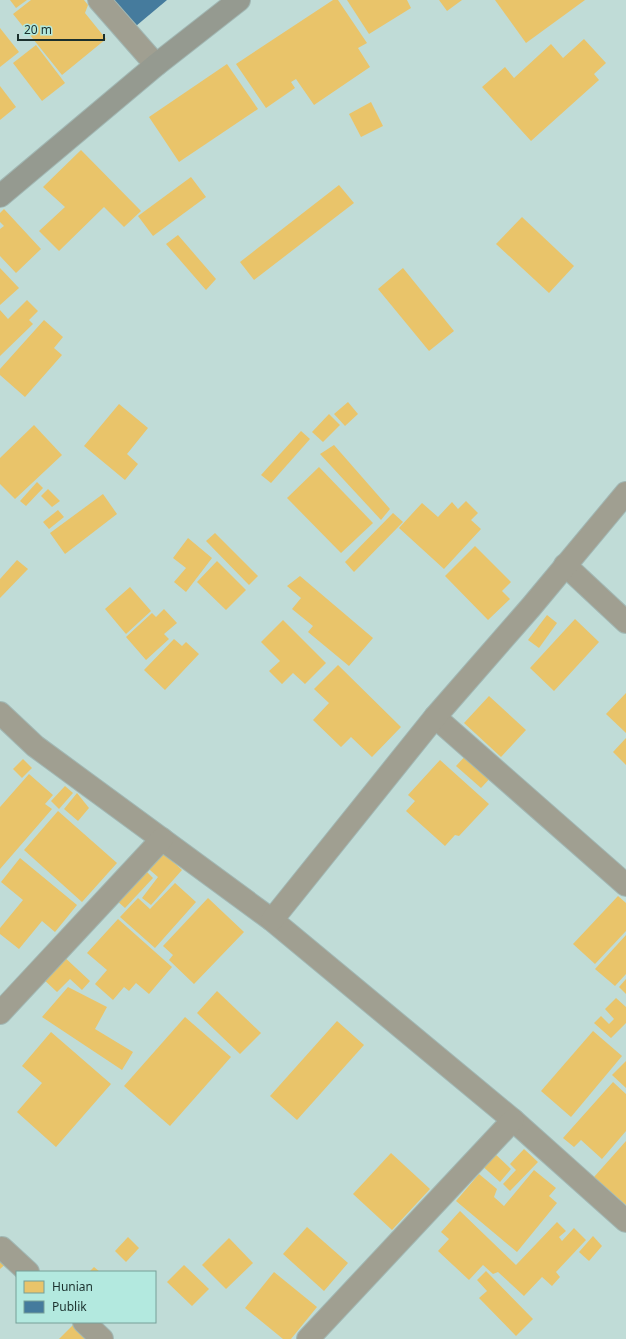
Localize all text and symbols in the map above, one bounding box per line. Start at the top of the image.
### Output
scale bar [18,16,104,42]
text: 20 m [24,21,52,38]
legend [16,1271,156,1323]
text: Hunian [52,1278,93,1295]
text: Publik [52,1298,87,1315]

